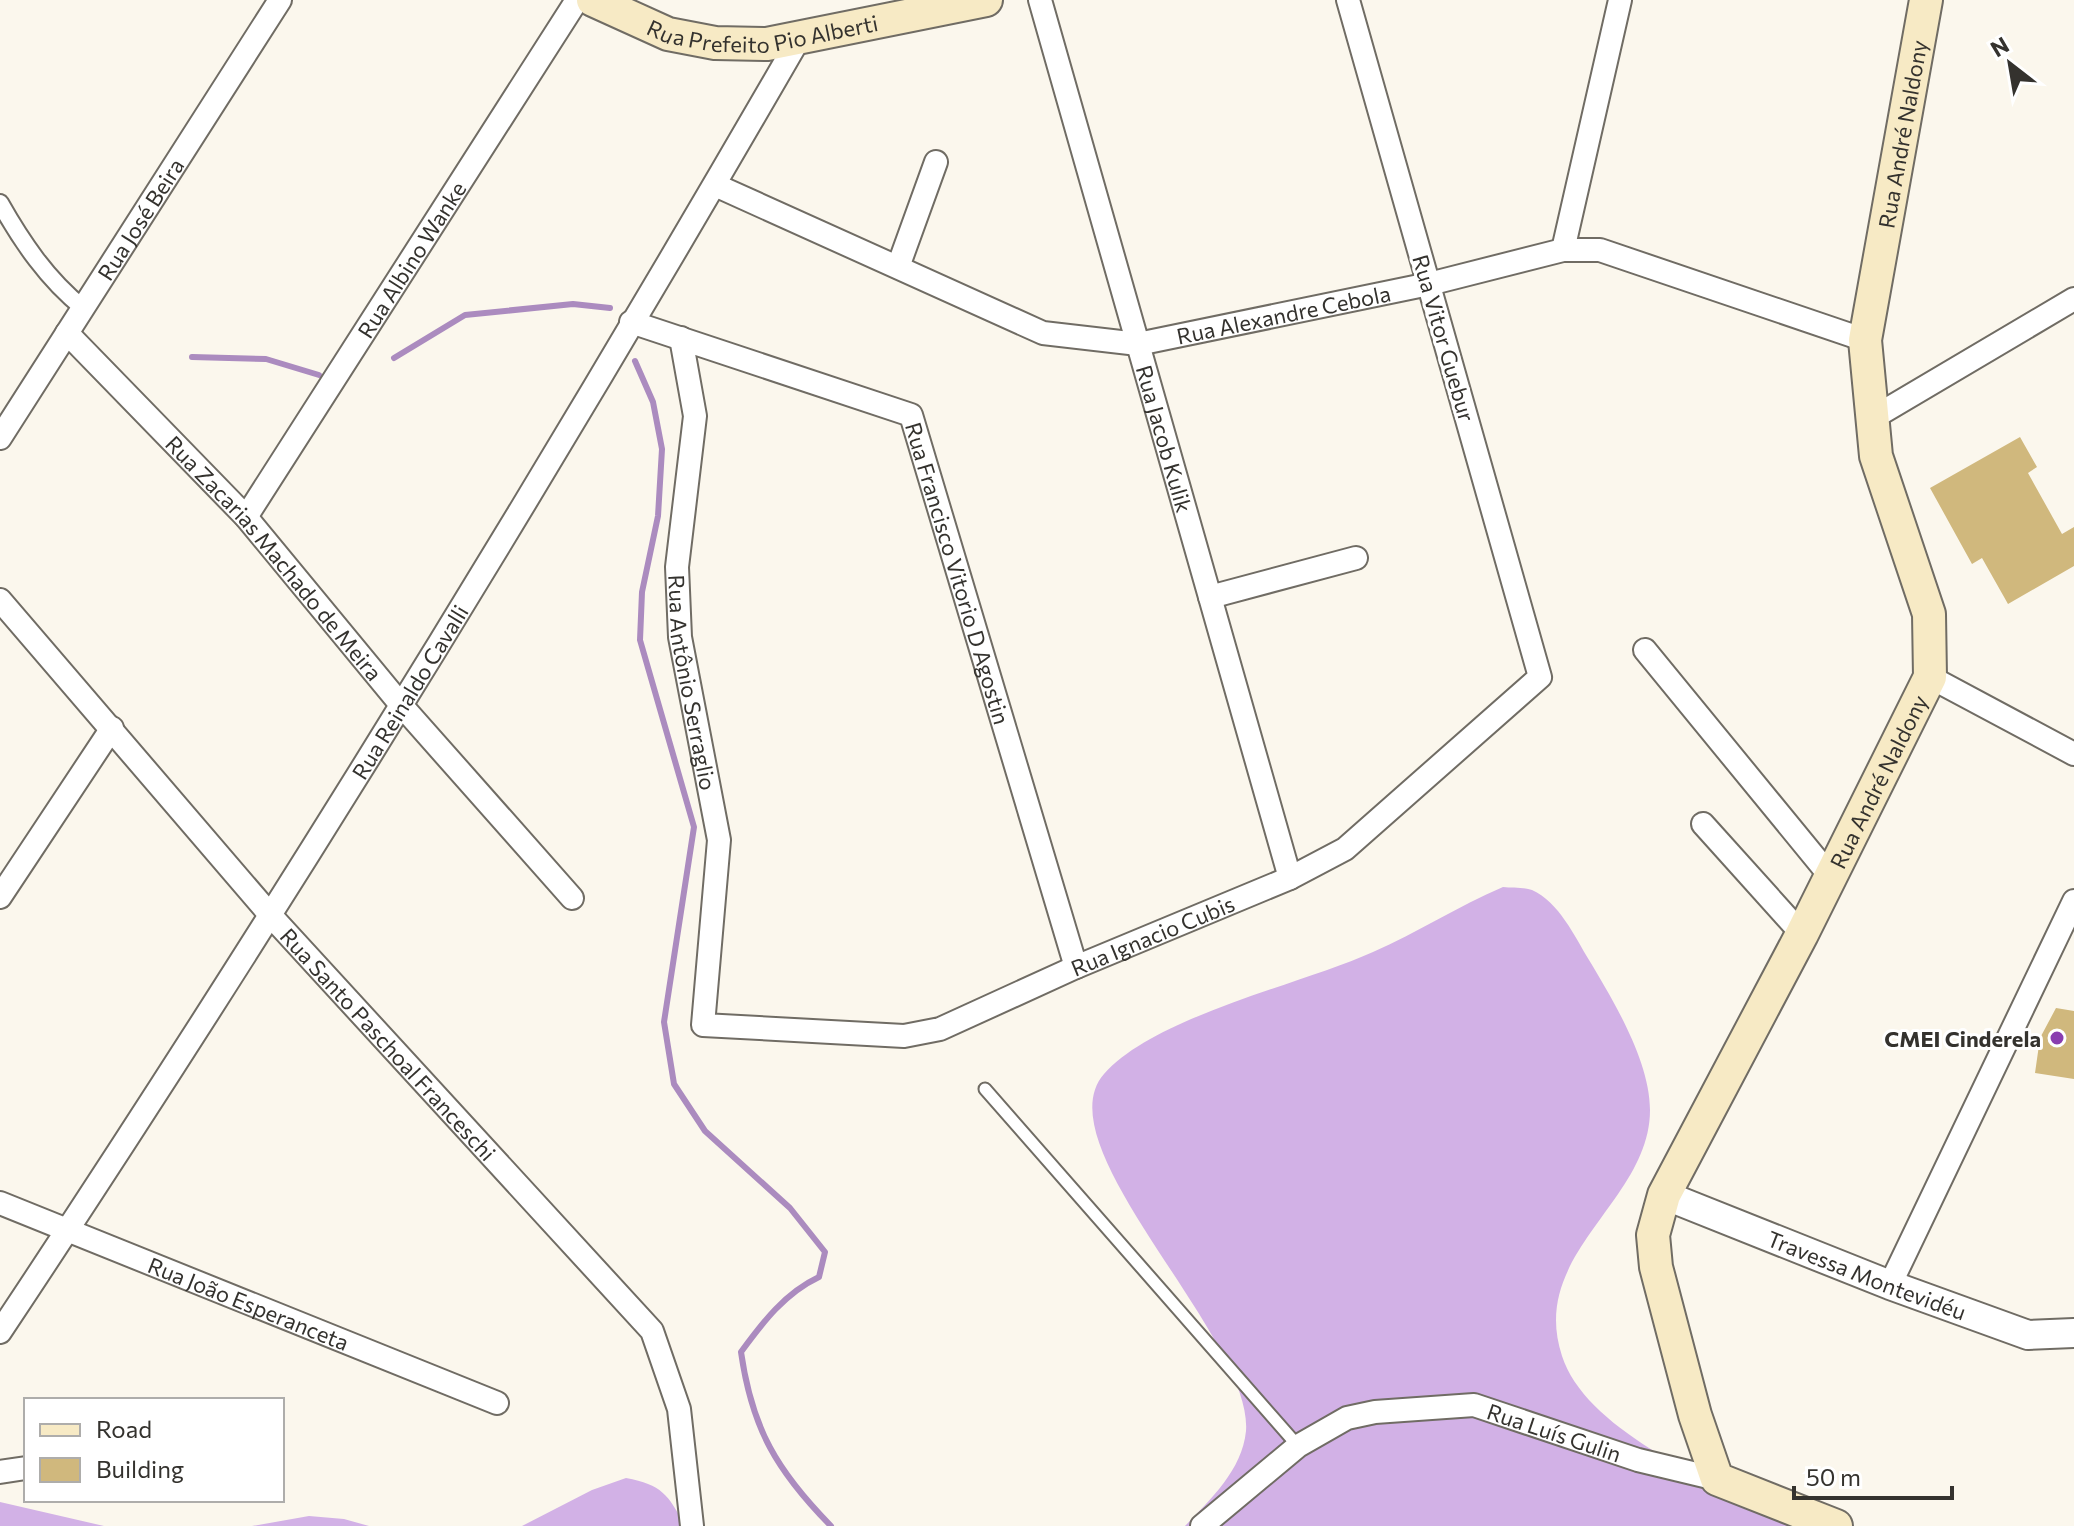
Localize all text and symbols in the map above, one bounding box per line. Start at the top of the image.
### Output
street label: Rua Prefeito Pio Alberti [643,9,880,58]
north arrow [1970,24,2050,104]
text: N [1985,31,2013,62]
street label: Rua André Naldony [1872,38,1932,230]
street label: Rua José Beira [91,153,189,285]
street label: Rua Albino Wanke [351,176,471,343]
street label: Rua Vitor Guebur [1407,251,1481,425]
street label: Rua Alexandre Cebola [1174,279,1393,349]
street label: Rua Jacob Kulik [1131,362,1199,515]
street label: Rua Francisco Vitorio D Agostin [900,419,1016,727]
street label: Rua Zacarias Machado de Meira [161,430,388,685]
street label: Rua Antônio Serraglio [664,574,723,792]
street label: Rua Reinaldo Cavalli [346,600,473,784]
street label: Rua André Naldony [1823,690,1933,873]
street label: Rua Ignacio Cubis [1067,889,1238,981]
street label: Rua Santo Paschoal Franceschi [275,922,502,1166]
place label: CMEI Cinderela [1884,1025,2041,1052]
marker: CMEI Cinderela [2048,1029,2066,1047]
street label: Travessa Montevidéu [1764,1224,1970,1325]
street label: Rua João Esperanceta [144,1251,353,1356]
street label: Rua Luís Gulin [1484,1397,1625,1467]
legend [24,1398,284,1502]
text: Road [96,1414,152,1443]
scale bar [1794,1450,1952,1500]
text: Building [96,1454,184,1483]
text: 50 m [1806,1462,1861,1491]

